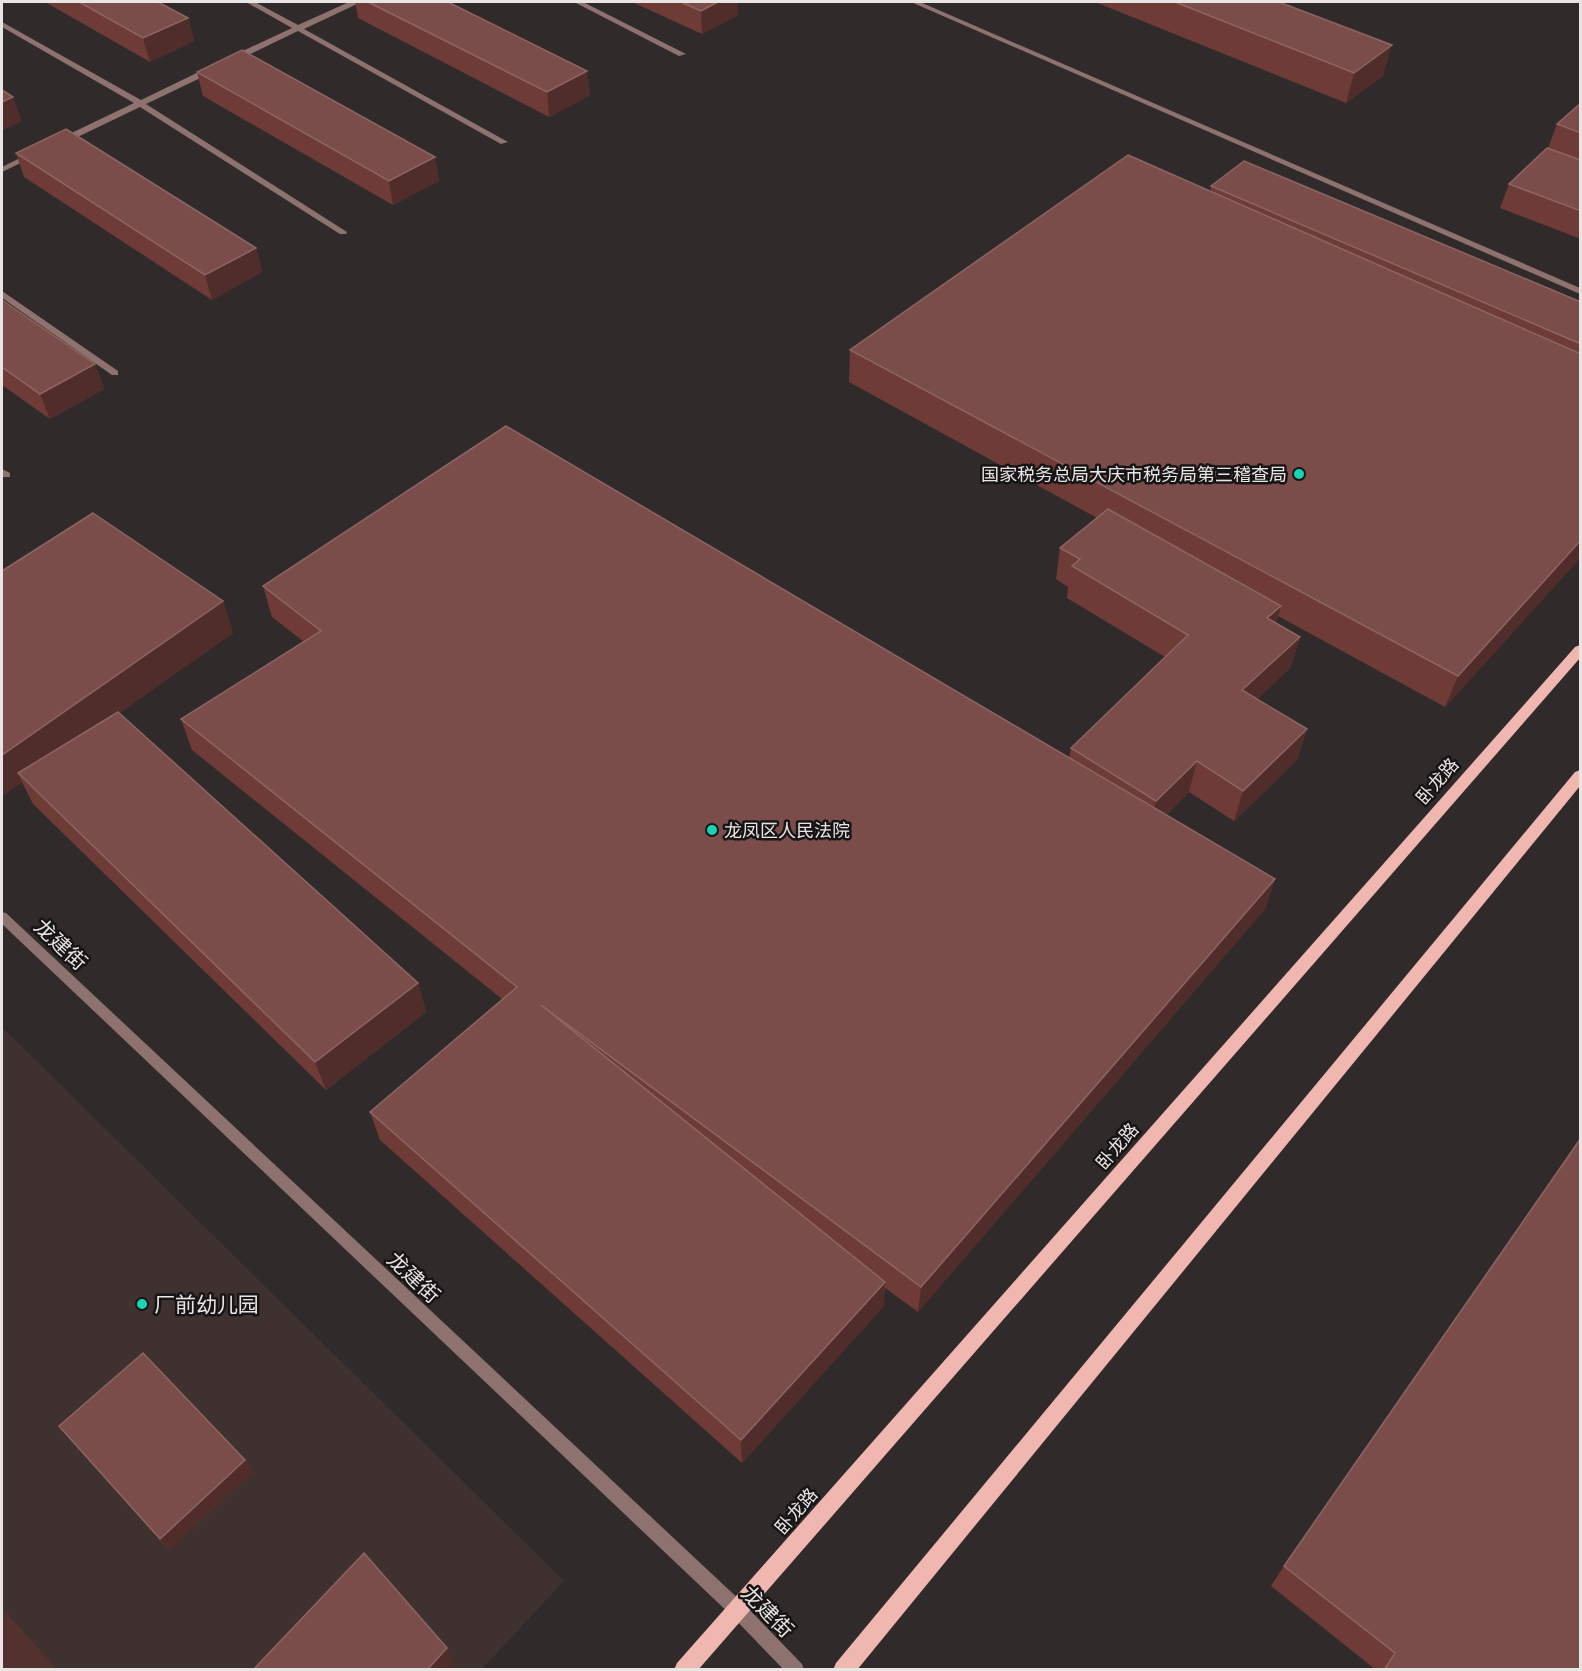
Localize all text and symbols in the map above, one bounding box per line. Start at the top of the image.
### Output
place label: 国家税务总局大庆市税务局第三稽查局 [981,464,1287,485]
marker: 国家税务总局大庆市税务局第三稽查局 [1292,467,1306,481]
street label: 卧龙路 [1411,754,1463,808]
place label: 龙凤区人民法院 [724,820,850,841]
marker: 龙凤区人民法院 [705,823,719,837]
street label: 龙建街 [30,914,92,974]
street label: 卧龙路 [1091,1119,1143,1173]
street label: 龙建街 [383,1247,445,1307]
place label: 厂前幼儿园 [154,1292,259,1316]
marker: 厂前幼儿园 [135,1297,149,1311]
street label: 卧龙路 [770,1484,822,1538]
street label: 龙建街 [737,1580,799,1642]

